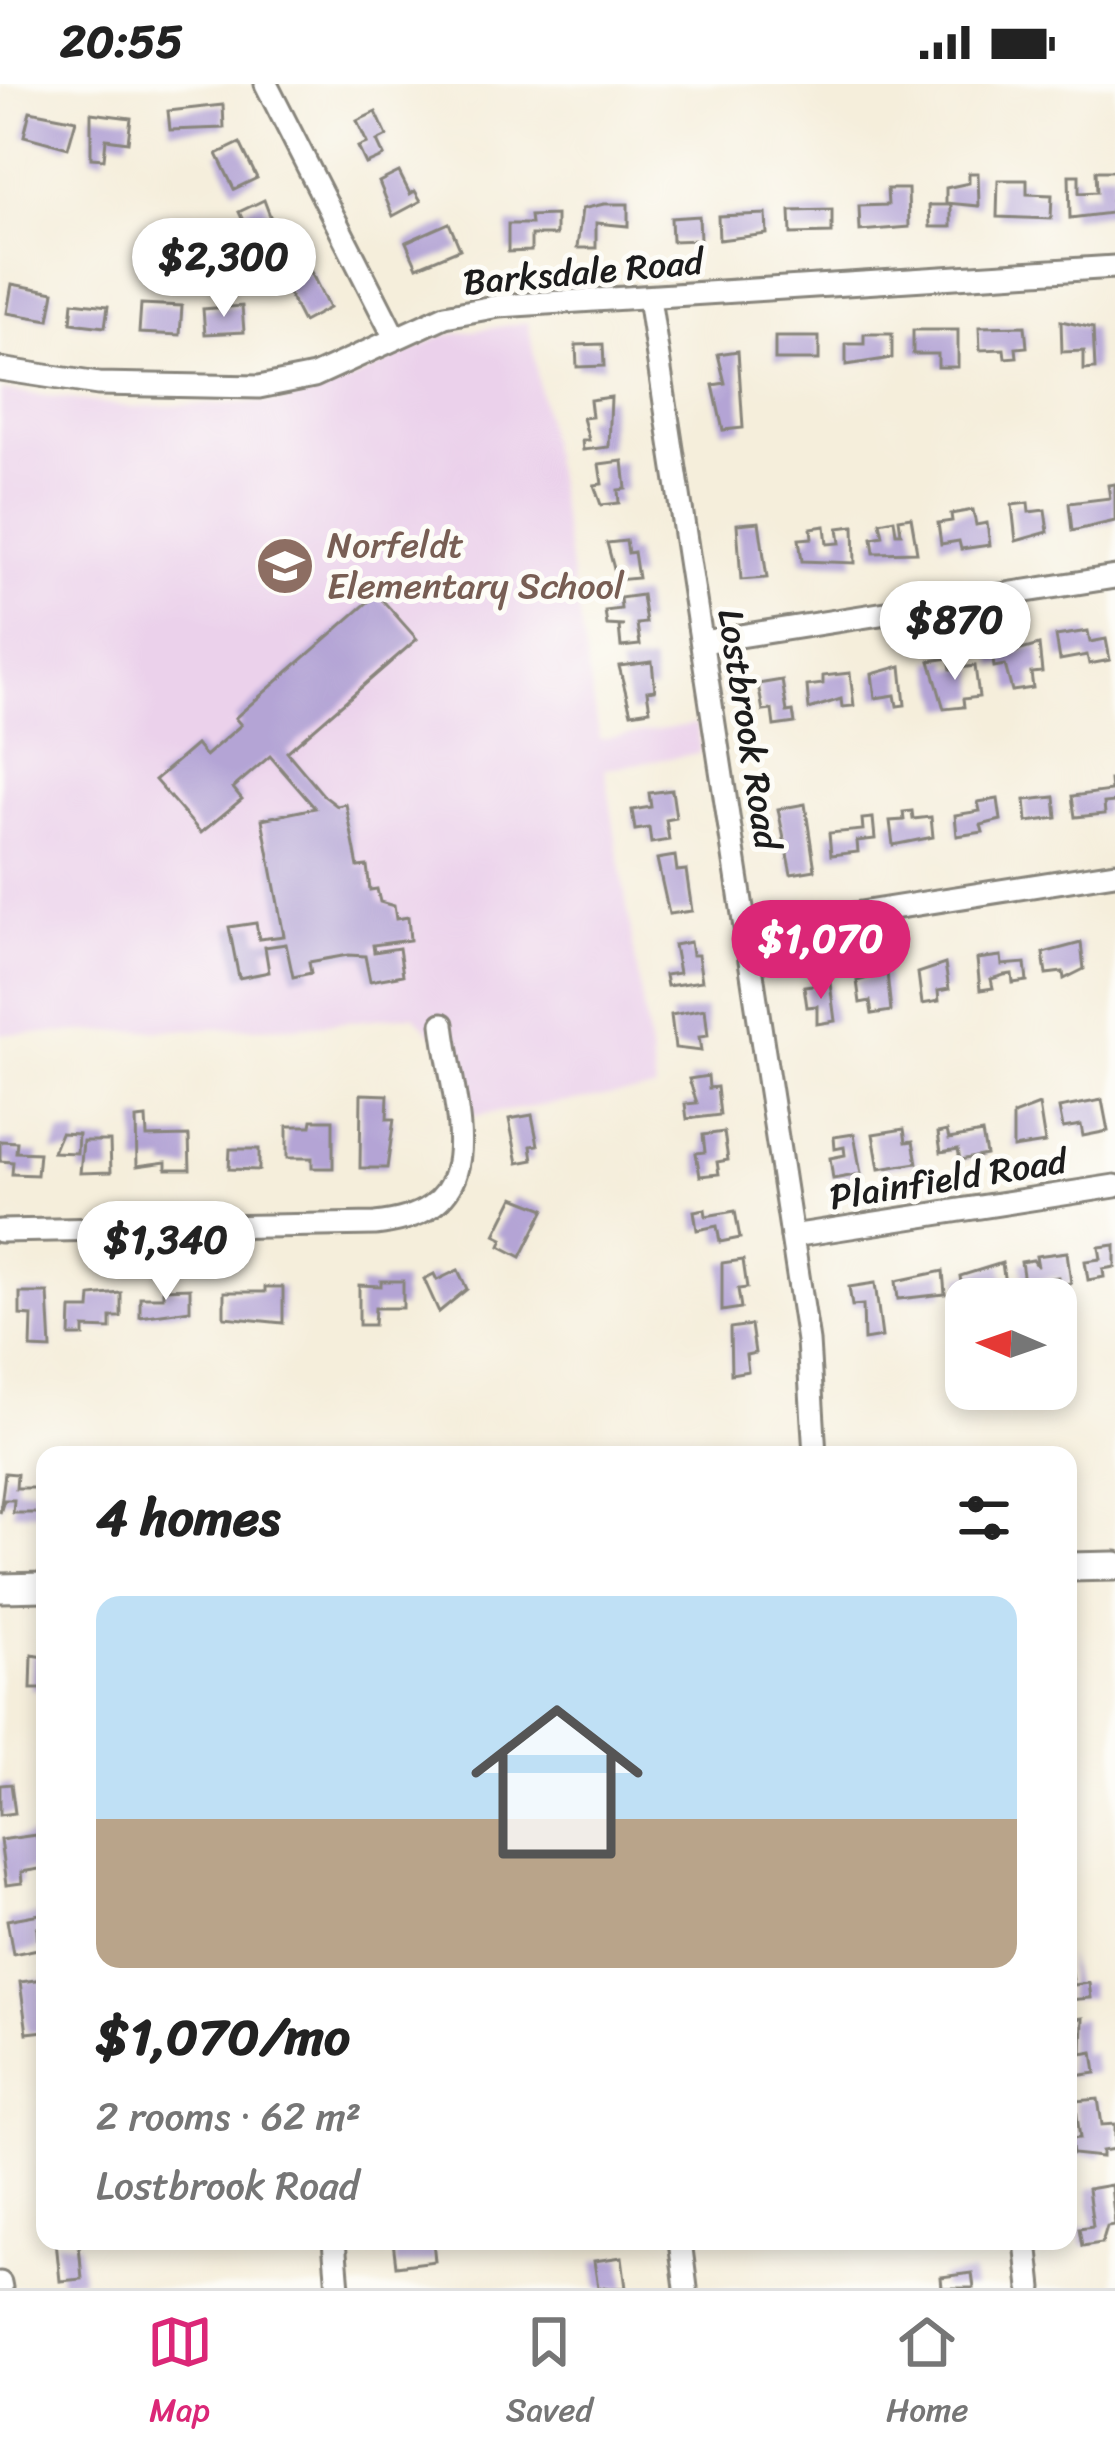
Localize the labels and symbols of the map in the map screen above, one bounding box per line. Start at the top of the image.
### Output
pin: $2,300 [126,218,322,320]
street label: Barksdale Road [460,229,708,314]
place label: Norfeldt Elementary School [327,513,625,618]
school or university icon: Norfeldt Elementary School [254,535,316,597]
pin: $870 [884,581,1026,683]
street label: Lostbrook Road [698,604,800,856]
pin: $1,070 [723,900,919,1002]
street label: Plainfield Road [825,1128,1073,1229]
pin: $1,340 [68,1201,264,1303]
north arrow [945,1278,1077,1410]

